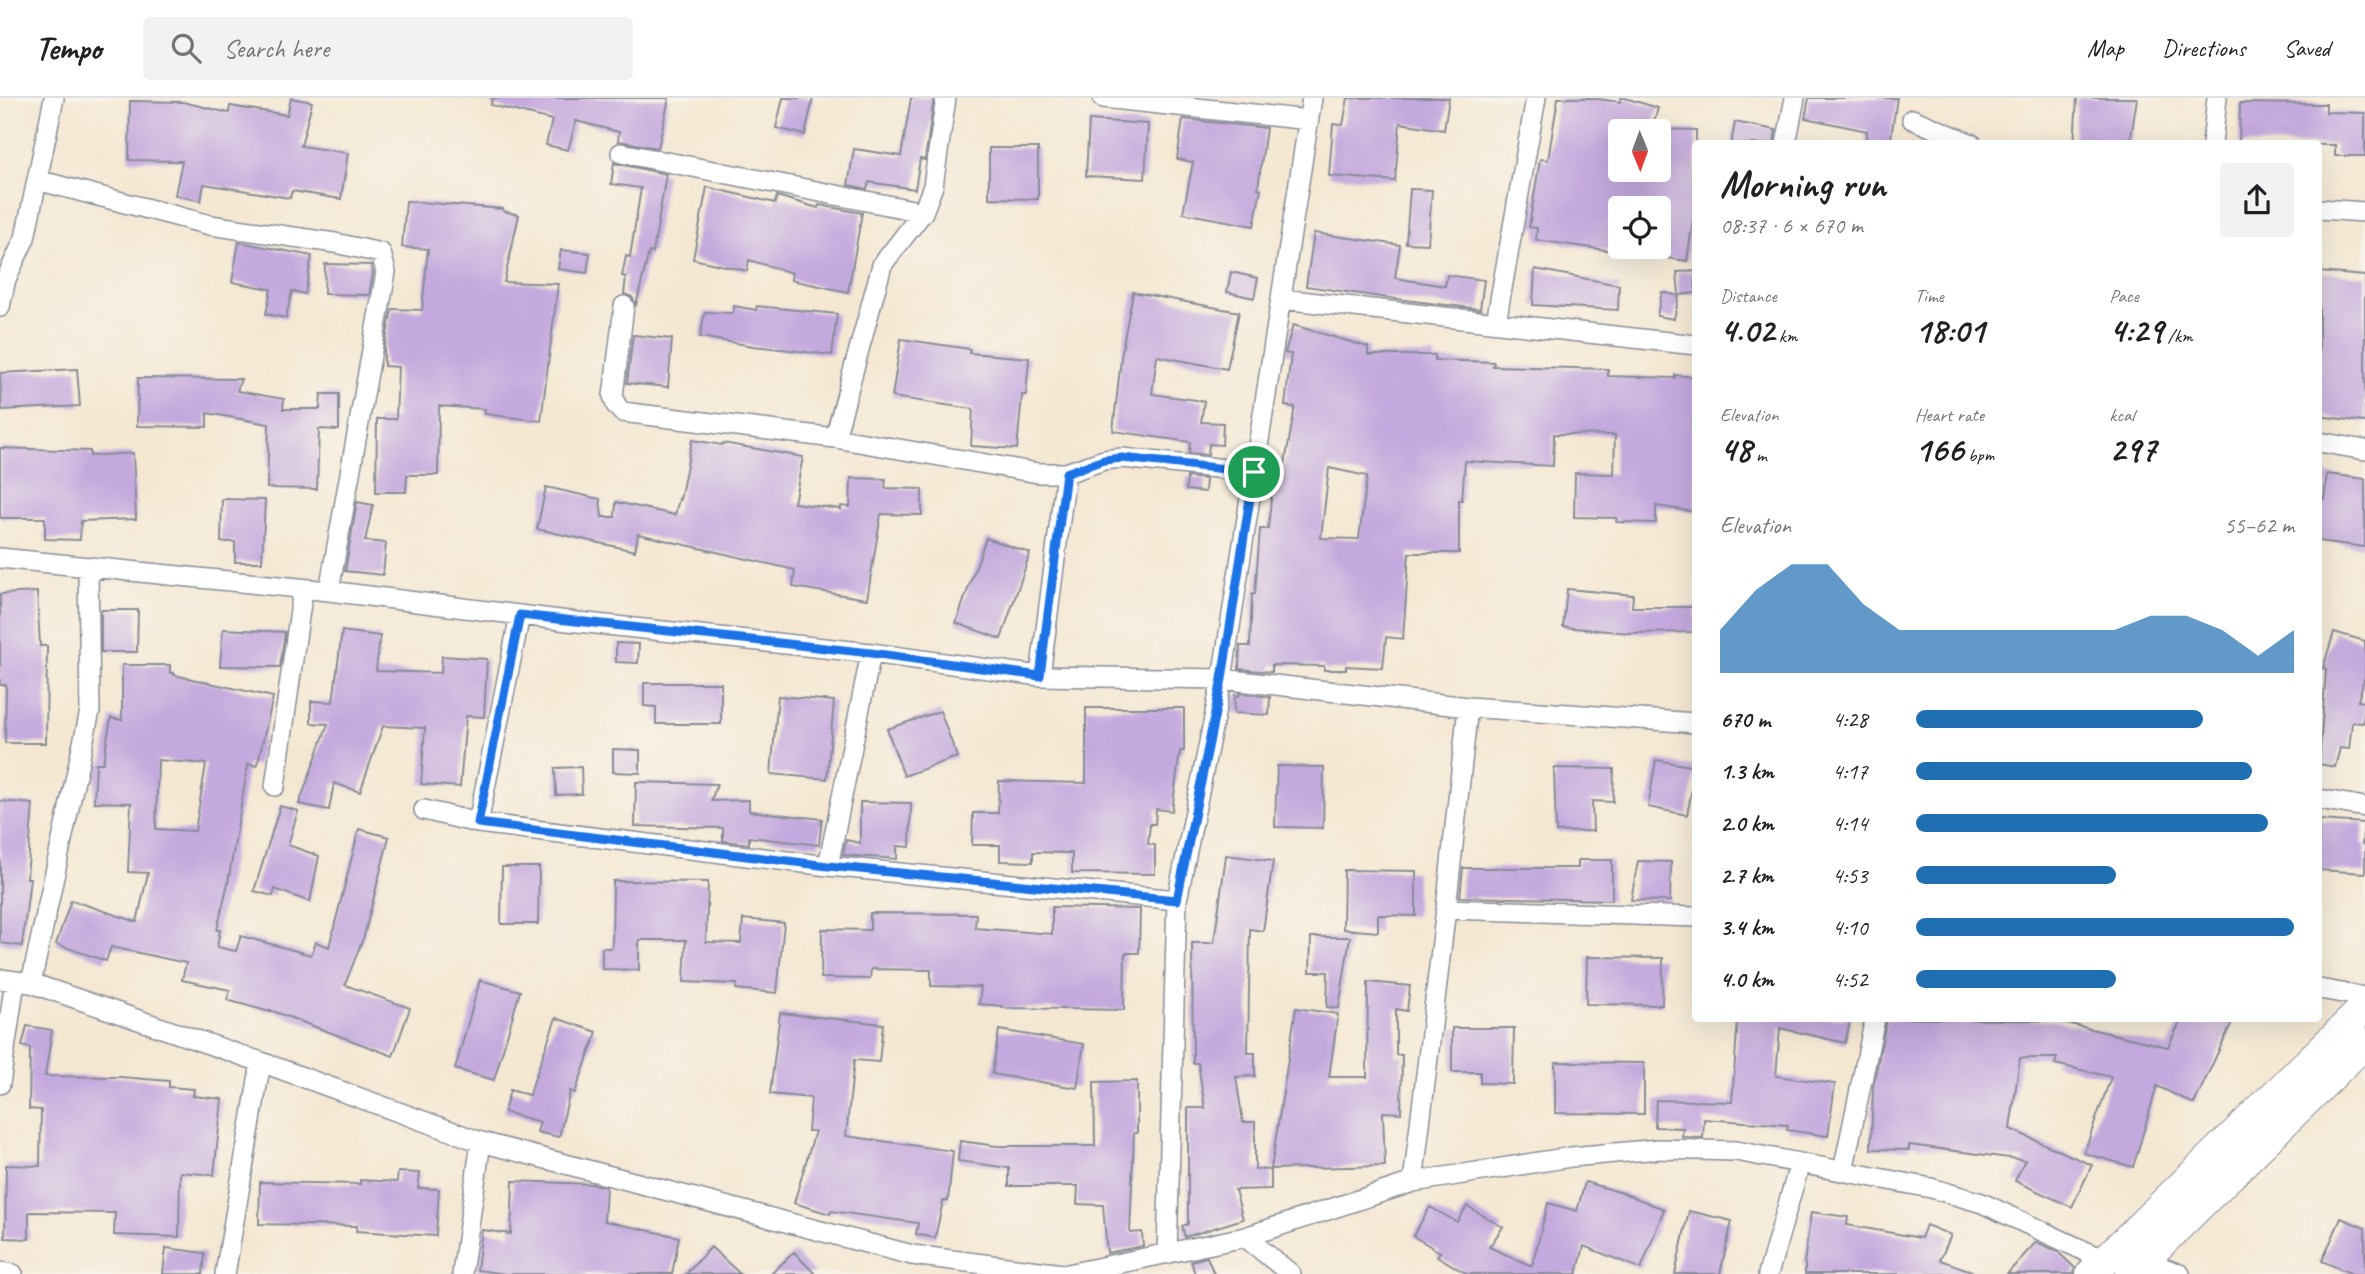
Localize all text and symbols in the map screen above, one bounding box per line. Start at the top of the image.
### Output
search box [143,17,633,80]
text: Tempo [35,27,101,69]
icon: search [167,29,205,67]
text: Search here [223,32,329,65]
text: Map [2087,33,2124,63]
text: Directions [2162,33,2245,63]
text: Saved [2283,33,2330,63]
north arrow [1608,119,1671,182]
map controls [1608,119,1671,259]
text: Morning run [1720,161,1886,208]
button: share [2220,163,2294,237]
button: locate [1608,196,1671,259]
text: 08:37 · 6 × 670 m [1720,211,1863,240]
text: Distance [1720,284,1777,308]
text: Time [1915,284,1944,308]
text: Pace [2109,284,2139,308]
text: 4.02 [1720,308,1774,353]
text: 18:01 [1915,308,1985,353]
text: 4:29 [2109,308,2163,353]
text: km [1774,324,1797,348]
text: /km [2163,324,2193,348]
text: Elevation [1720,403,1778,427]
text: Heart rate [1915,403,1984,427]
text: kcal [2109,403,2134,427]
text: 48 [1720,427,1752,472]
text: 166 [1915,427,1963,472]
text: 297 [2109,427,2156,472]
pin [1224,442,1284,502]
text: m [1752,443,1767,467]
text: bpm [1963,443,1994,467]
icon: arrive [1235,453,1273,491]
text: Elevation [1720,511,1791,540]
text: 55–62 m [2224,511,2294,540]
text: 670 m [1720,705,1770,734]
text: 4:28 [1832,705,1868,734]
text: 1.3 km [1720,757,1774,786]
text: 4:17 [1832,757,1868,786]
text: 2.0 km [1720,809,1774,838]
text: 4:14 [1832,809,1868,838]
text: 2.7 km [1720,861,1773,890]
text: 4:53 [1832,861,1868,890]
text: 3.4 km [1720,913,1774,942]
text: 4:10 [1832,913,1868,942]
text: 4.0 km [1720,965,1774,994]
text: 4:52 [1832,965,1868,994]

